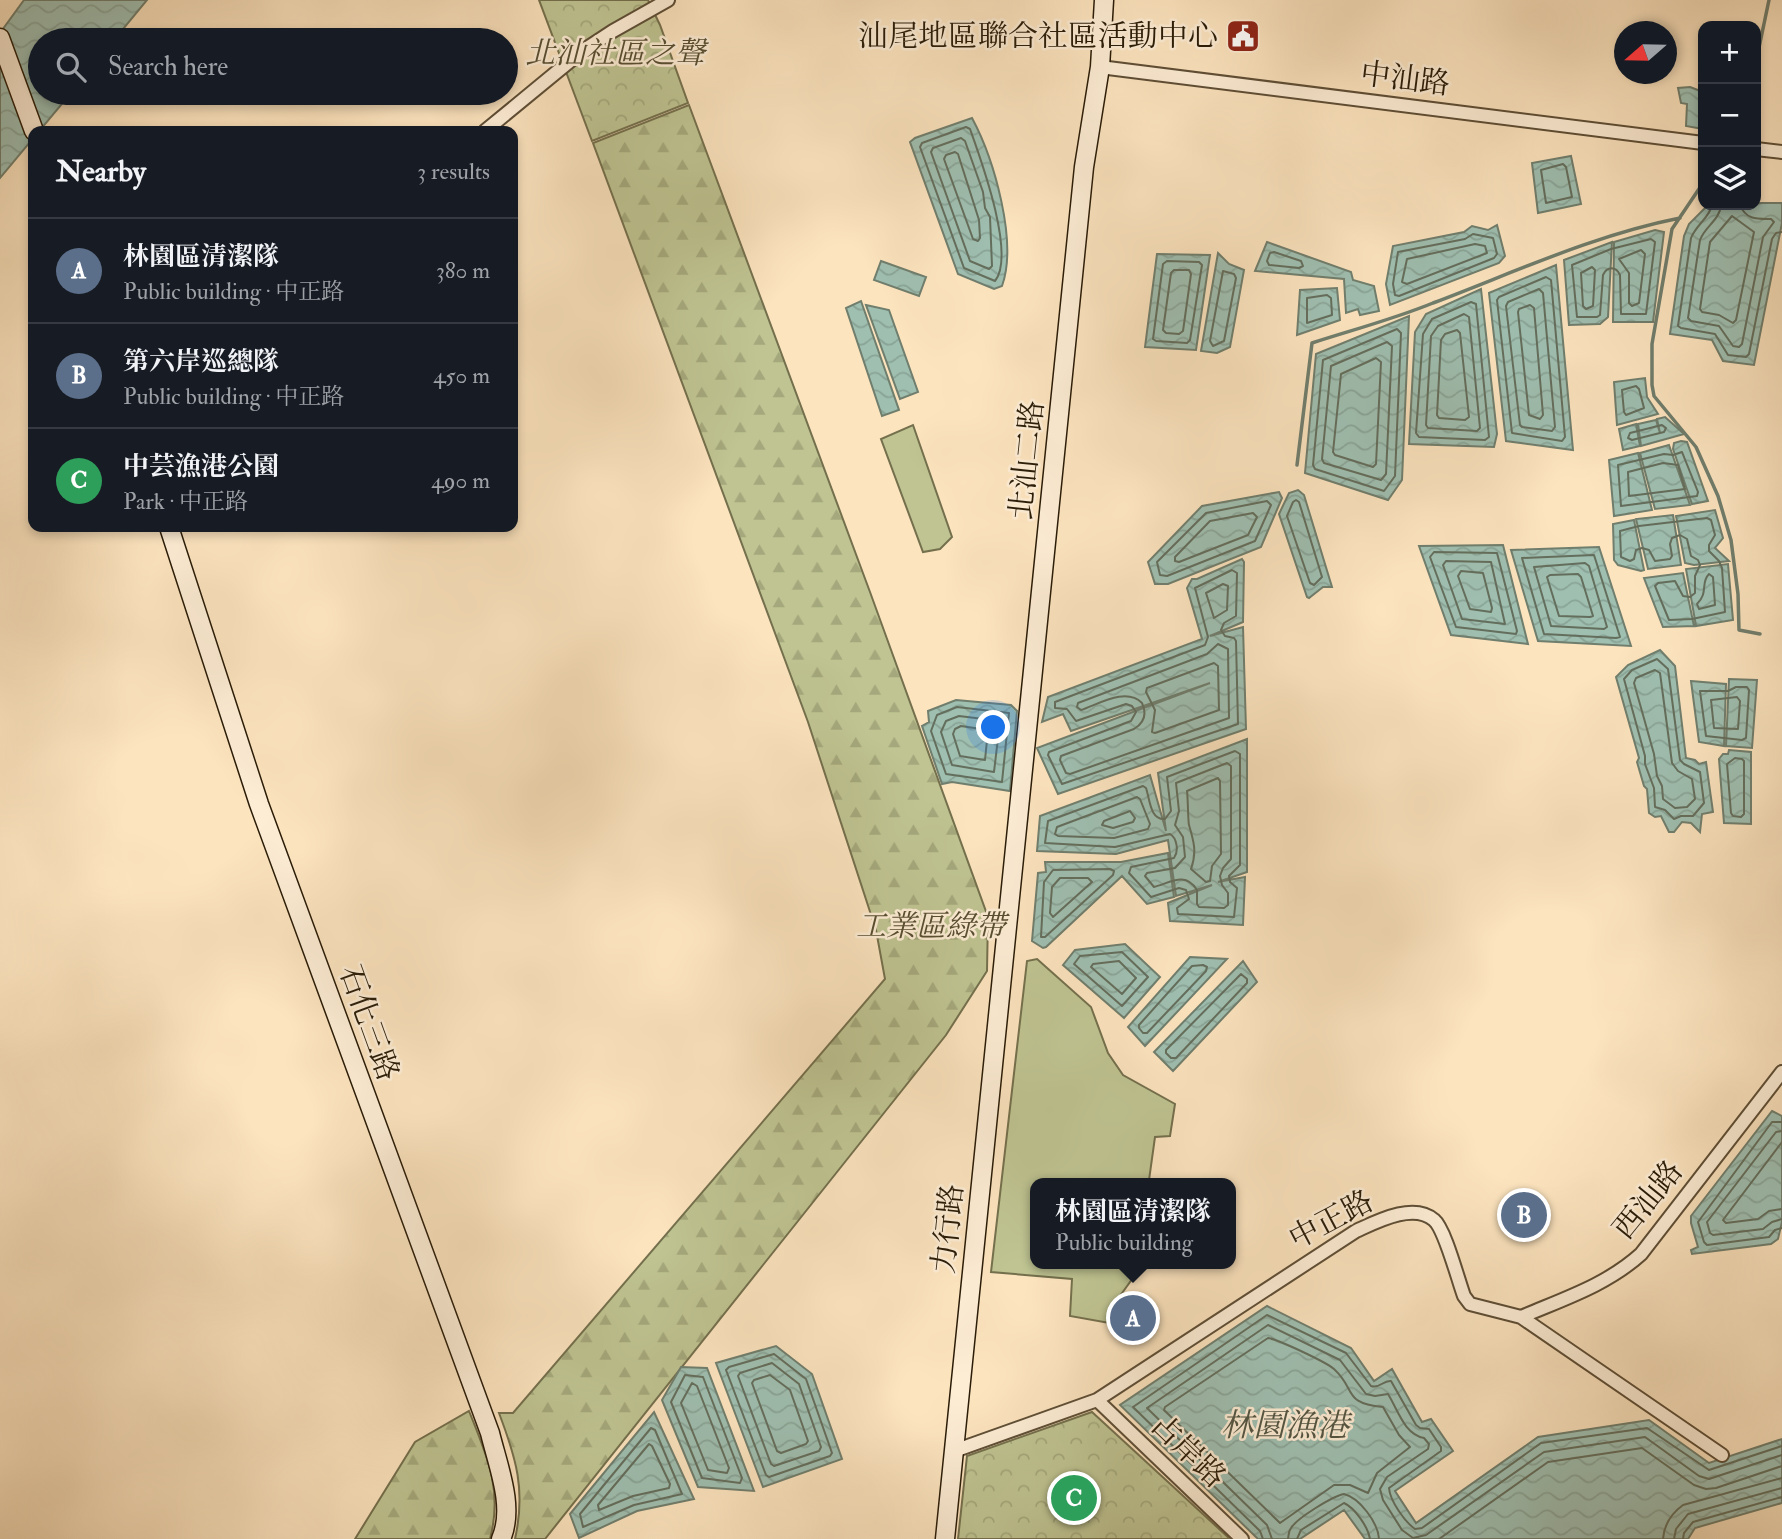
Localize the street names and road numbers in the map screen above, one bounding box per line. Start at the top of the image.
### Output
street label: 中汕路 [1358,55,1452,103]
street label: 北汕二路 [1002,398,1052,522]
street label: 石化三路 [331,960,407,1086]
street label: 西汕路 [1605,1153,1691,1247]
street label: 力行路 [925,1182,971,1276]
street label: 中正路 [1283,1183,1379,1257]
street label: 占岸路 [1143,1406,1233,1496]

